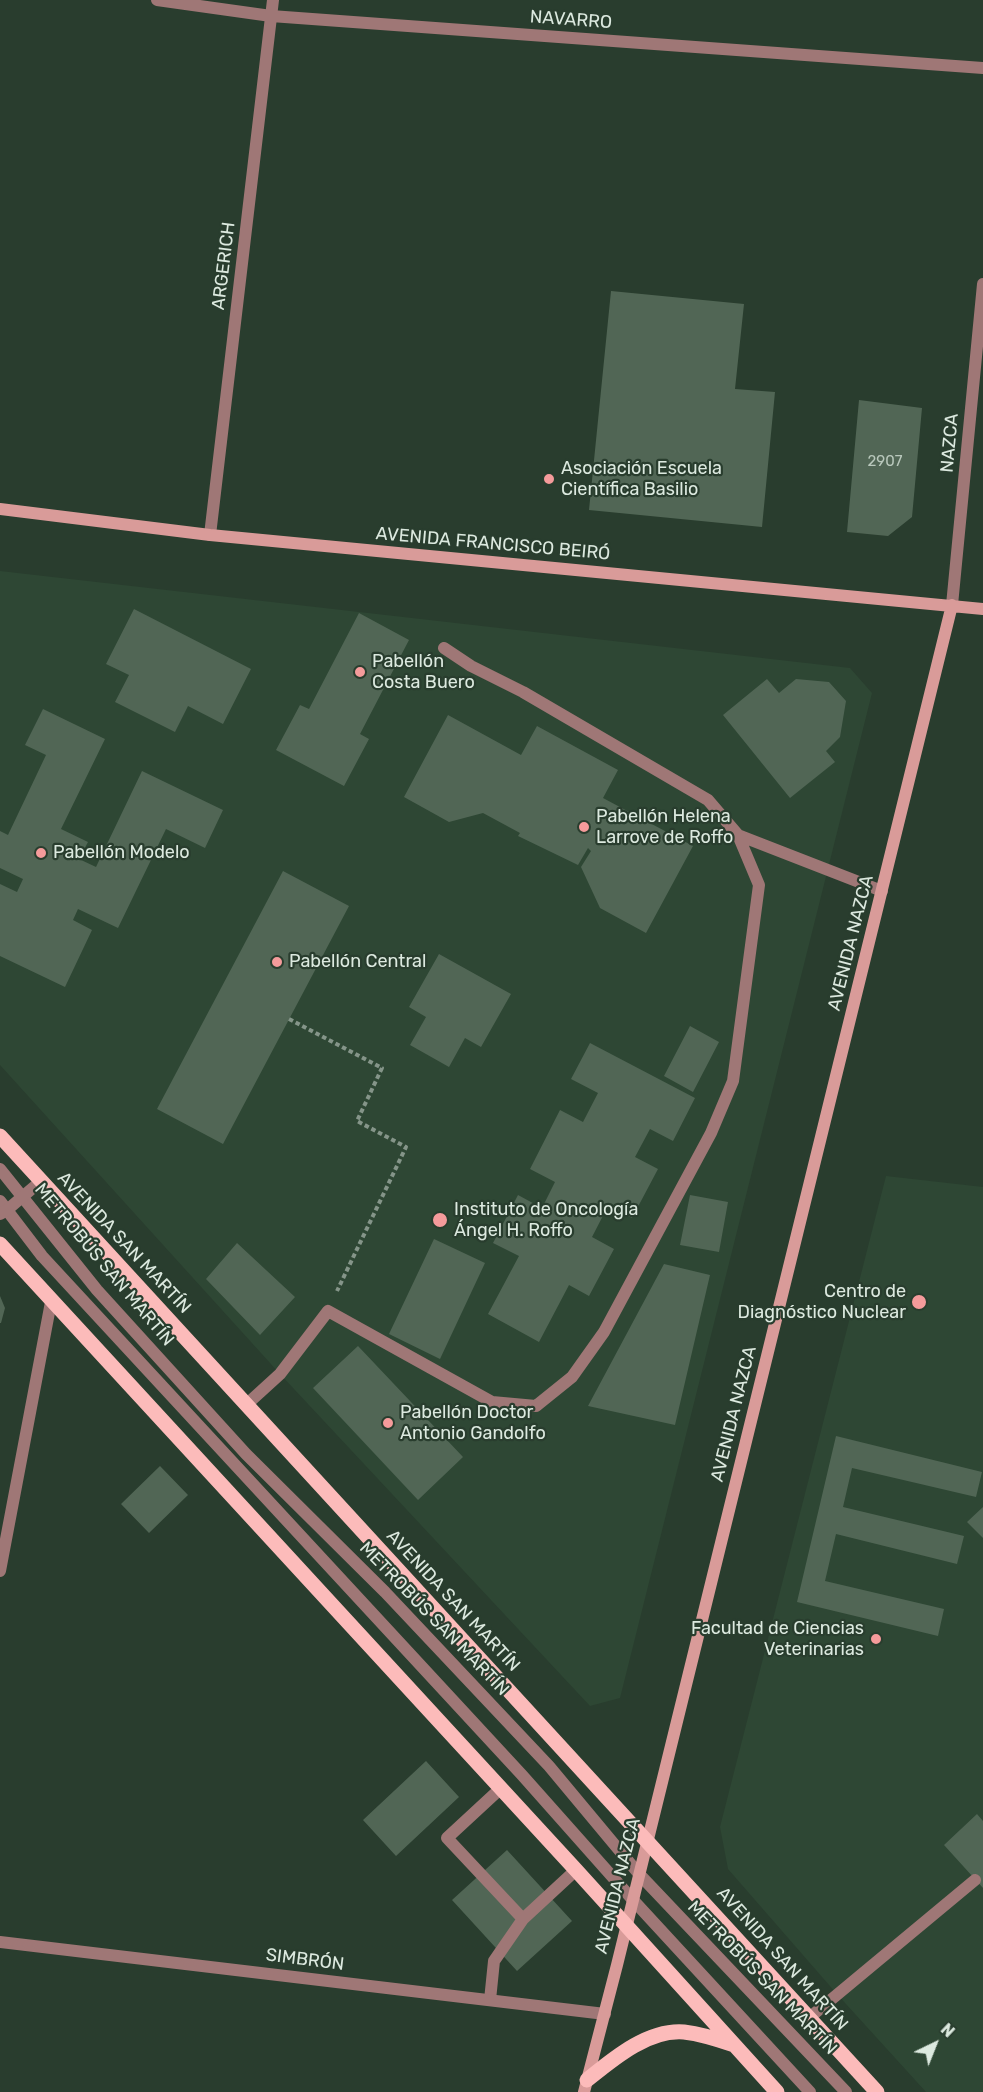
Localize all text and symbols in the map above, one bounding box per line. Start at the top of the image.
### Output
street label: NAVARRO [529,6,613,34]
street label: ARGERICH [208,221,240,311]
street label: NAZCA [937,413,963,473]
house number: 2907 [868,453,902,471]
place label: Asociación Escuela Científica Basilio [561,458,722,500]
marker: Asociación Escuela Científica Basilio [542,472,556,486]
street label: AVENIDA FRANCISCO BEIRÓ [375,523,611,565]
place label: Pabellón Costa Buero [372,651,475,694]
marker: Pabellón Costa Buero [353,665,367,679]
place label: Pabellón Helena Larrove de Roffo [596,806,733,848]
marker: Pabellón Helena Larrove de Roffo [577,820,591,834]
place label: Pabellón Modelo [53,842,190,864]
marker: Pabellón Modelo [34,846,48,860]
street label: AVENIDA NAZCA [824,873,878,1013]
place label: Pabellón Central [289,951,426,973]
marker: Pabellón Central [270,955,284,969]
street label: AVENIDA SAN MARTÍN [53,1168,195,1318]
street label: METROBÚS SAN MARTÍN [30,1179,178,1351]
place label: Instituto de Oncología Ángel H. Roffo [454,1199,638,1242]
marker: Instituto de Oncología Ángel H. Roffo [431,1211,449,1229]
place label: Centro de Diagnóstico Nuclear [738,1281,906,1324]
marker: Centro de Diagnóstico Nuclear [910,1293,928,1311]
street label: AVENIDA NAZCA [707,1344,761,1484]
place label: Pabellón Doctor Antonio Gandolfo [400,1402,546,1444]
marker: Pabellón Doctor Antonio Gandolfo [381,1416,395,1430]
street label: AVENIDA SAN MARTÍN [382,1526,524,1676]
street label: METROBÚS SAN MARTÍN [355,1538,513,1700]
place label: Facultad de Ciencias Veterinarias [691,1618,864,1660]
marker: Facultad de Ciencias Veterinarias [869,1632,883,1646]
street label: AVENIDA NAZCA [591,1816,645,1956]
street label: AVENIDA SAN MARTÍN [712,1883,852,2035]
street label: METROBÚS SAN MARTÍN [683,1897,841,2059]
street label: SIMBRÓN [265,1944,345,1976]
north arrow [905,2014,965,2074]
text: N [937,2020,958,2041]

